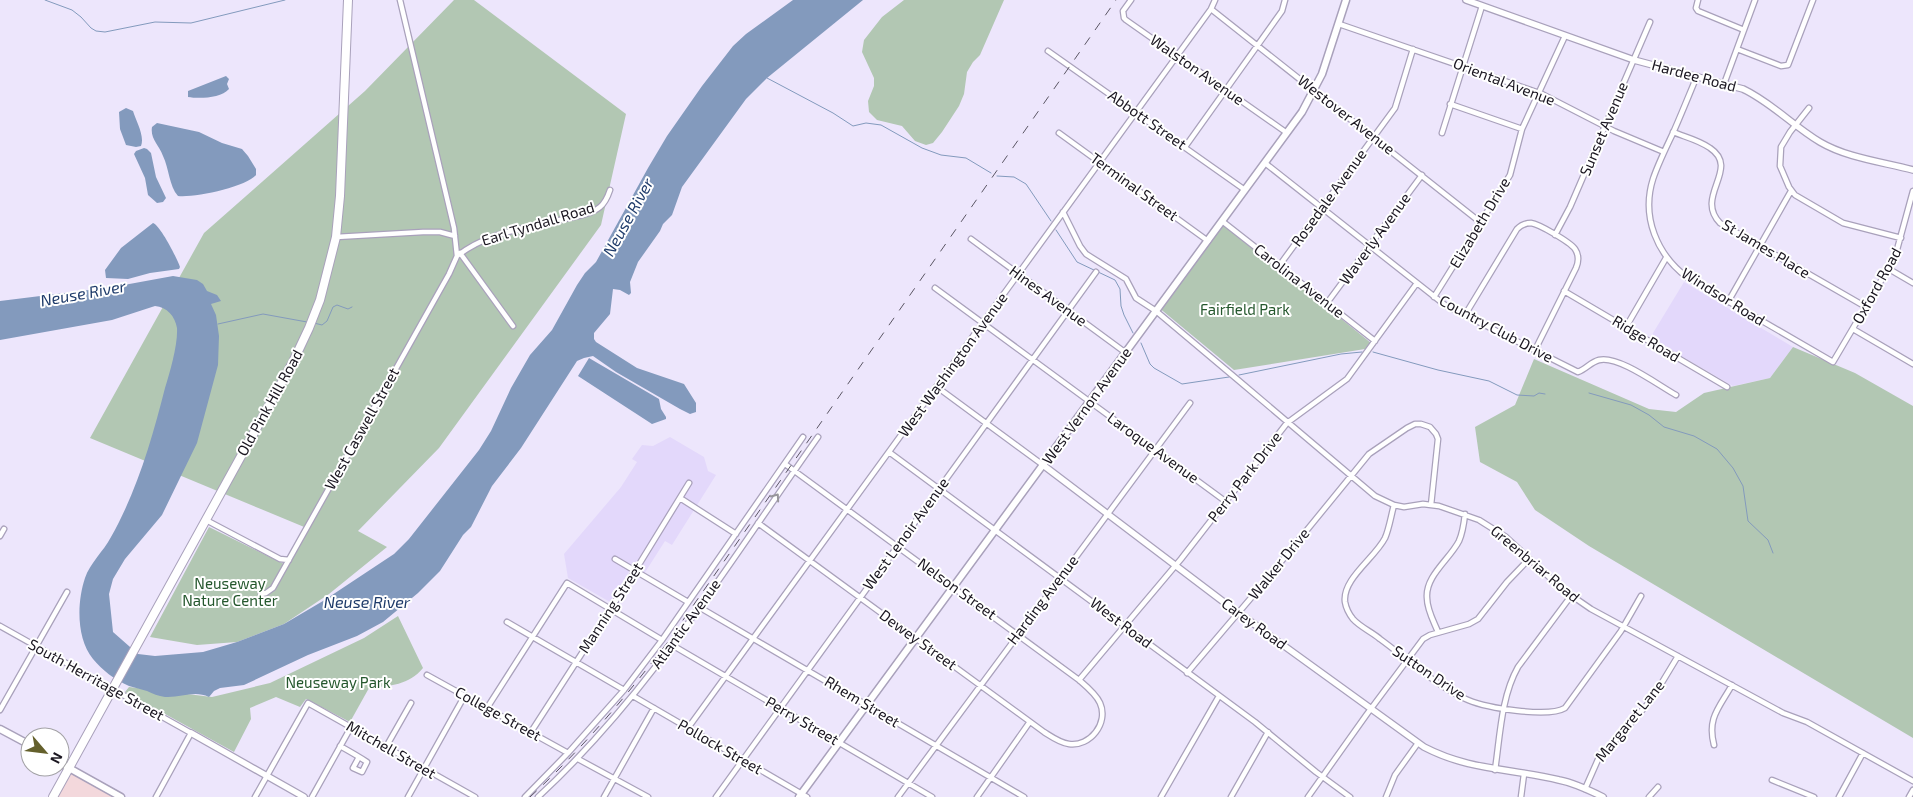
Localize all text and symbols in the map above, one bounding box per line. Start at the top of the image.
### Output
street label: Walston Avenue [1147,30,1248,108]
street label: Oriental Avenue [1451,53,1558,109]
street label: Hardee Road [1650,55,1738,95]
street label: Westover Avenue [1294,71,1399,158]
street label: Sunset Avenue [1575,79,1631,178]
street label: Abbott Street [1105,86,1190,153]
street label: Rosedale Avenue [1287,145,1370,250]
street label: Terminal Street [1087,148,1182,224]
water label: Neuse River [598,174,657,259]
street label: Elizabeth Drive [1445,174,1513,271]
street label: Waverly Avenue [1335,189,1414,288]
street label: Earl Tyndall Road [479,197,596,249]
street label: St James Place [1719,215,1814,281]
street label: Carolina Avenue [1251,239,1348,321]
street label: Oxford Road [1848,244,1904,327]
street label: Hines Avenue [1006,261,1091,329]
street label: Windsor Road [1678,263,1769,329]
water label: Neuse River [39,276,128,309]
street label: West Washington Avenue [894,289,1011,440]
street label: Country Club Drive [1437,291,1556,366]
park label: Fairfield Park [1200,300,1290,318]
street label: Ridge Road [1609,311,1684,365]
street label: West Vernon Avenue [1038,343,1135,467]
street label: Old Pink Hill Road [232,346,306,459]
street label: West Caswell Street [320,364,402,493]
street label: Laroque Avenue [1104,408,1203,486]
street label: Perry Park Drive [1203,428,1285,525]
street label: West Lenoir Avenue [858,474,952,593]
one-way arrow [770,493,779,502]
street label: Greenbriar Road [1488,521,1584,606]
street label: Walker Drive [1244,524,1313,603]
street label: Harding Avenue [1003,551,1082,647]
street label: Nelson Street [915,554,1001,623]
street label: Manning Street [574,558,646,656]
park label: Neuseway Nature Center [182,574,278,609]
street label: Atlantic Avenue [647,575,724,672]
water label: Neuse River [324,592,411,611]
street label: West Road [1087,593,1156,651]
street label: Carey Road [1219,594,1291,653]
street label: Dewey Street [876,605,961,673]
street label: South Herritage Street [25,634,168,724]
street label: Sutton Drive [1389,641,1470,703]
street label: Rhem Street [822,672,903,731]
park label: Neuseway Park [285,673,391,691]
street label: Margaret Lane [1591,676,1668,765]
street label: College Street [452,682,545,744]
street label: Perry Street [763,692,843,748]
street label: Pollock Street [675,715,766,778]
street label: Mitchell Street [344,716,440,782]
north arrow [20,727,70,777]
text: N [47,750,67,767]

